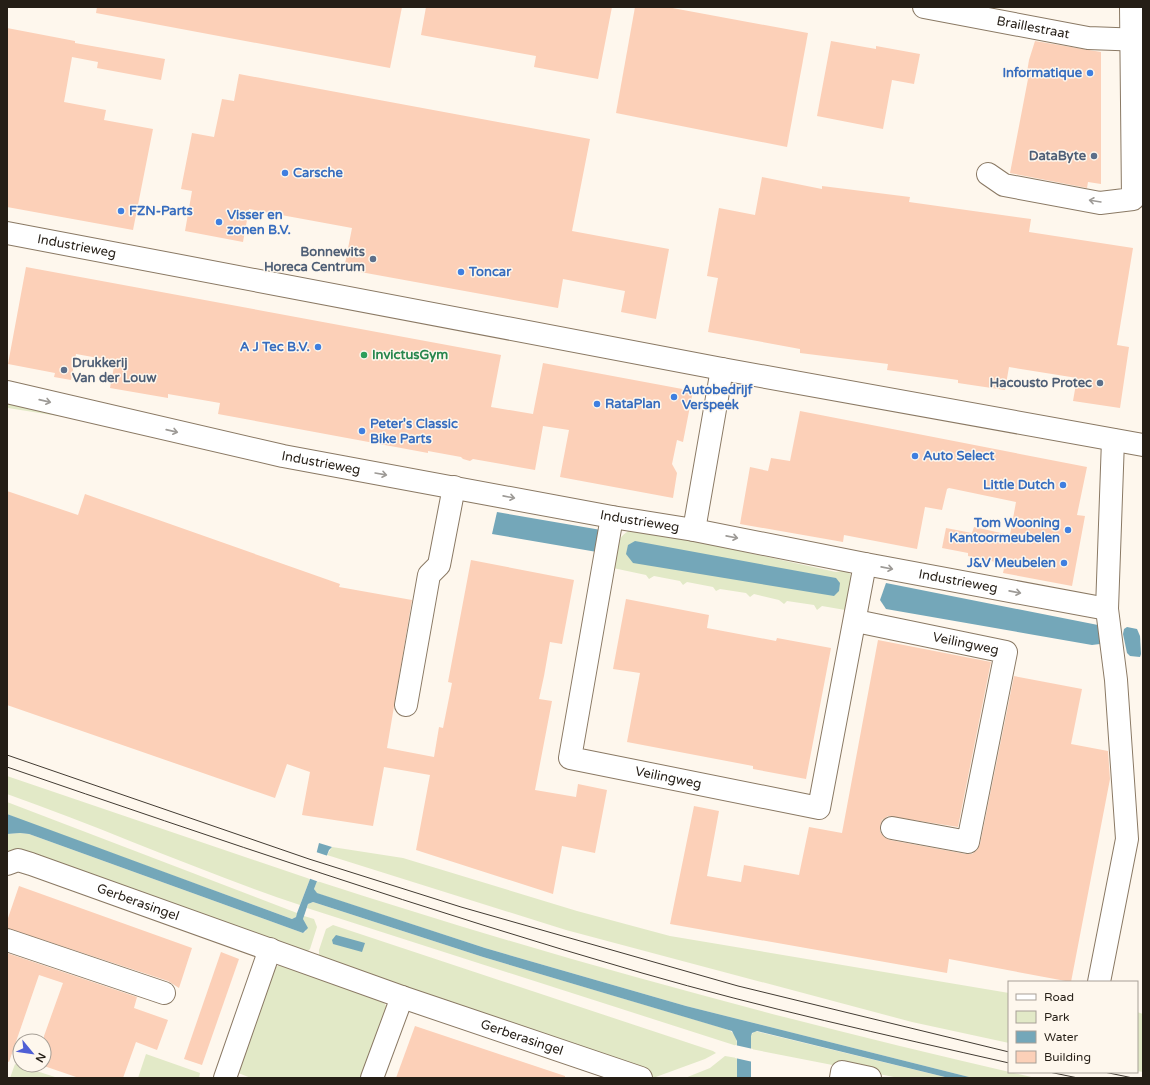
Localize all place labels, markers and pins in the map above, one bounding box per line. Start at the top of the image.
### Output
place label: Informatique [1002,65,1083,81]
marker: Informatique [1085,68,1095,78]
place label: DataByte [1029,148,1087,164]
marker: DataByte [1089,151,1099,161]
place label: Carsche [293,165,343,181]
marker: Carsche [280,168,290,178]
place label: FZN-Parts [129,203,193,219]
marker: FZN-Parts [116,206,126,216]
place label: Visser en zonen B.V. [227,207,291,238]
marker: Visser en zonen B.V. [214,217,224,227]
place label: Bonnewits Horeca Centrum [264,244,365,275]
marker: Bonnewits Horeca Centrum [368,254,378,264]
place label: Toncar [468,264,512,280]
marker: Toncar [456,267,466,277]
place label: A J Tec B.V. [240,339,310,355]
marker: A J Tec B.V. [313,342,323,352]
place label: InvictusGym [372,347,448,363]
marker: InvictusGym [359,350,369,360]
place label: Drukkerij Van der Louw [72,355,157,386]
marker: Drukkerij Van der Louw [59,365,69,375]
place label: Hacousto Protec [989,375,1092,391]
marker: Hacousto Protec [1095,378,1105,388]
place label: Autobedrijf Verspeek [682,382,753,413]
marker: Autobedrijf Verspeek [669,392,679,402]
place label: RataPlan [605,396,661,412]
marker: RataPlan [592,399,602,409]
place label: Peter's Classic Bike Parts [370,416,458,447]
marker: Peter's Classic Bike Parts [357,426,367,436]
place label: Auto Select [923,448,994,464]
marker: Auto Select [910,451,920,461]
place label: Little Dutch [983,477,1055,493]
marker: Little Dutch [1058,480,1068,490]
place label: Tom Wooning Kantoormeubelen [949,515,1060,546]
marker: Tom Wooning Kantoormeubelen [1063,525,1073,535]
place label: J&V Meubelen [966,555,1056,571]
marker: J&V Meubelen [1059,558,1069,568]

